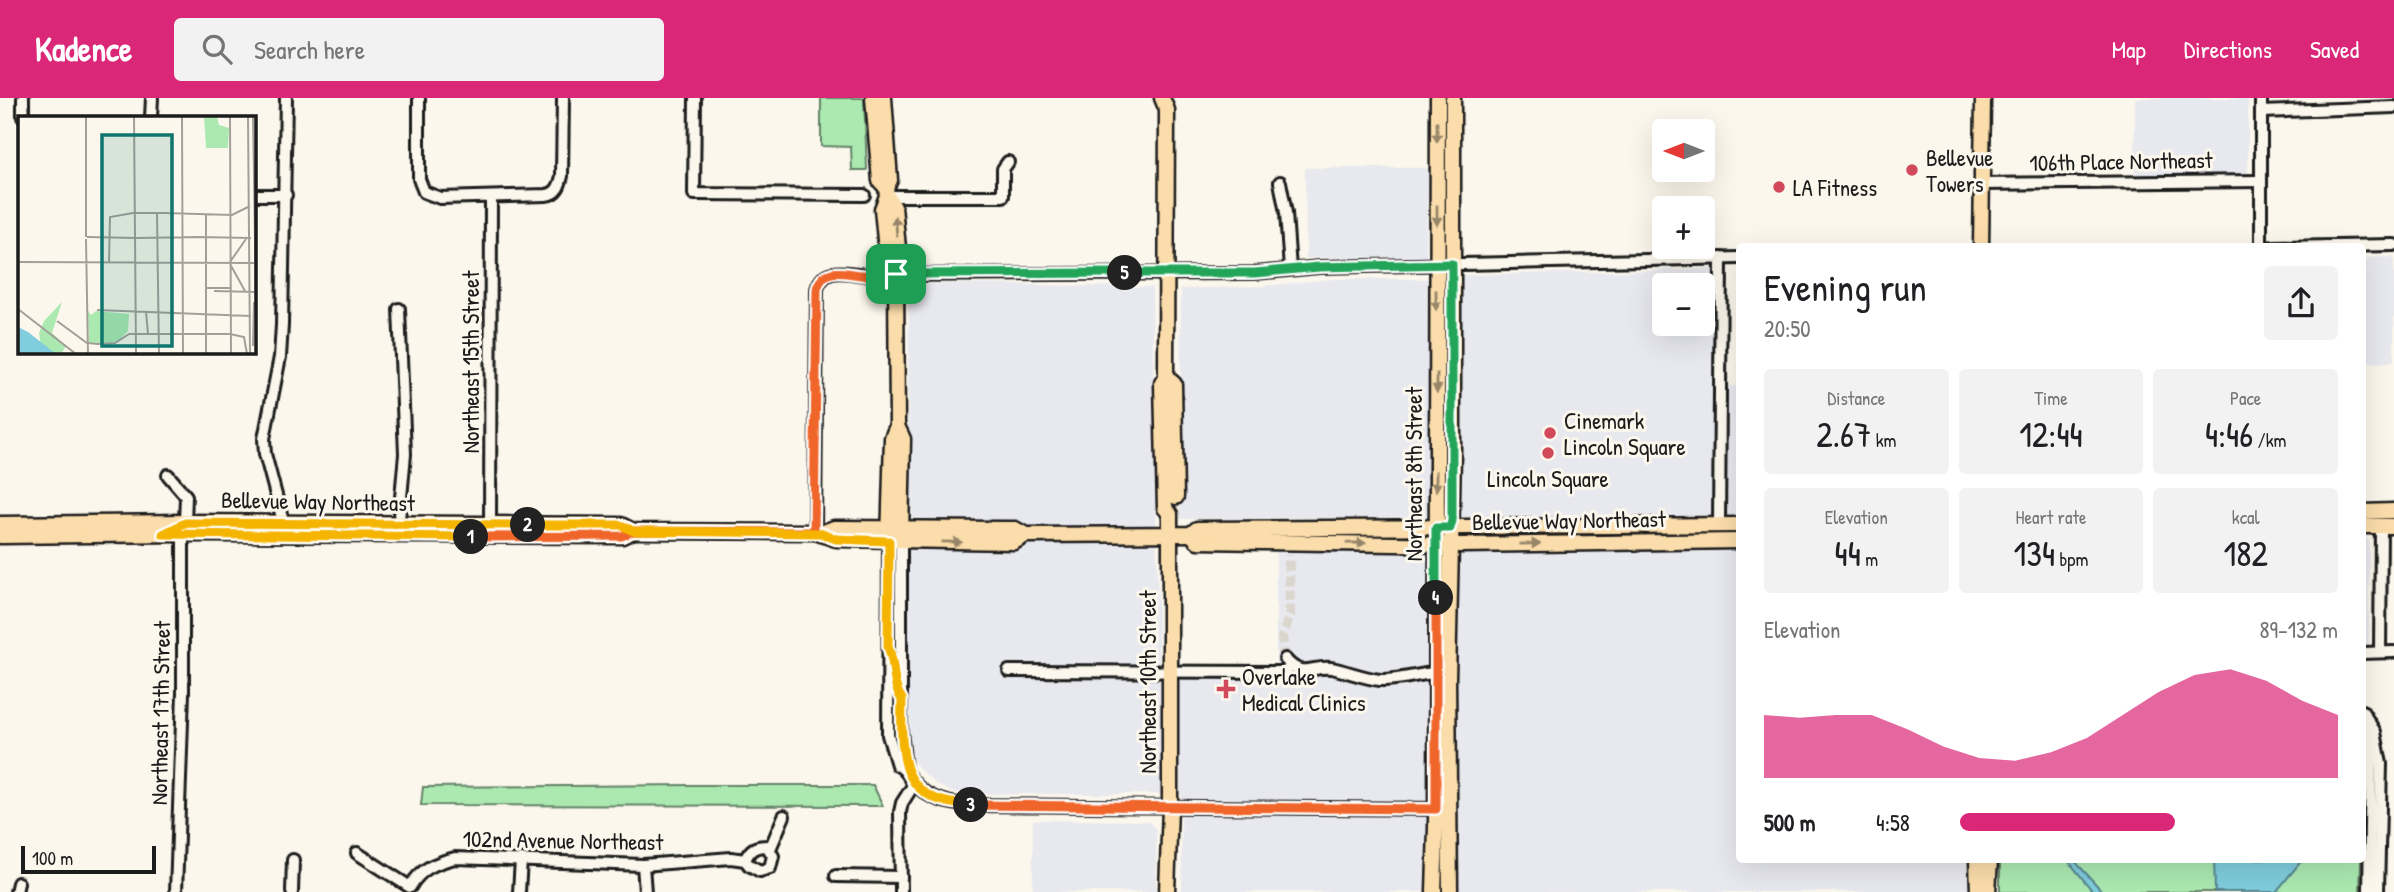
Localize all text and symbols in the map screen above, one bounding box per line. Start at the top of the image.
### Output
search box [174,18,664,81]
text: Kadence [35,27,132,71]
icon: search [198,30,236,68]
text: Search here [254,32,365,67]
text: Map [2112,33,2146,65]
text: Directions [2184,33,2272,65]
text: Saved [2310,33,2359,65]
inset map [18,116,256,354]
north arrow [1652,119,1715,182]
map controls [1652,119,1715,336]
one-way arrow [1431,121,1443,143]
place label: Bellevue Towers [1926,142,1993,199]
street label: 106th Place Northeast [2029,144,2214,178]
marker: Bellevue Towers [1904,162,1920,178]
place label: LA Fitness [1793,172,1877,203]
marker: LA Fitness [1771,179,1787,195]
button: + [1652,196,1715,259]
one-way arrow [1431,204,1443,226]
one-way arrow [890,215,901,237]
pin [866,244,926,304]
icon: arrive [877,255,915,293]
pin: 5 [1108,256,1142,290]
text: 5 [1120,259,1129,285]
text: Evening run [1764,261,1927,313]
button: share [2264,266,2338,340]
street label: Northeast 15th Street [455,270,486,453]
button: − [1652,273,1715,336]
one-way arrow [1430,289,1442,311]
text: 20:50 [1764,313,1810,344]
one-way arrow [1431,372,1443,394]
text: Distance [1827,385,1885,411]
text: Time [2034,385,2068,411]
text: Pace [2230,385,2261,411]
street label: Northeast 8th Street [1398,386,1429,561]
place label: Cinemark Lincoln Square [1564,405,1686,462]
text: 2.67 [1816,411,1871,458]
text: 12:44 [2019,411,2083,458]
text: 4:46 [2205,411,2253,458]
marker: Cinemark Lincoln Square [1542,425,1558,441]
text: km [1871,427,1897,453]
text: /km [2253,427,2286,453]
marker: Lincoln Square [1540,445,1556,461]
place label: Lincoln Square [1487,463,1609,494]
one-way arrow [1430,470,1442,492]
street label: Bellevue Way Northeast [221,484,416,518]
street label: Bellevue Way Northeast [1472,503,1667,537]
text: Elevation [1825,504,1888,530]
text: Heart rate [2016,504,2086,530]
text: kcal [2232,504,2260,530]
pin: 2 [510,508,546,542]
text: 2 [523,511,532,537]
pin: 1 [454,520,489,555]
text: 1 [467,523,474,549]
text: 44 [1835,530,1861,577]
text: 134 [2014,530,2055,577]
text: 182 [2224,530,2268,577]
one-way arrow [941,536,963,548]
one-way arrow [1345,537,1367,549]
one-way arrow [1520,538,1542,549]
text: m [1861,546,1878,572]
text: bpm [2055,546,2088,572]
pin: 4 [1418,580,1454,616]
text: 4 [1432,584,1439,610]
street label: Northeast 10th Street [1132,589,1163,774]
text: Elevation [1764,614,1840,645]
text: 89–132 m [2260,614,2338,645]
street label: Northeast 17th Street [143,620,177,805]
place label: Overlake Medical Clinics [1242,661,1366,718]
marker: Overlake Medical Clinics [1216,679,1236,699]
pin: 3 [954,788,988,822]
text: 3 [966,791,975,817]
text: 500 m [1764,807,1815,838]
text: 4:58 [1876,807,1910,838]
street label: 102nd Avenue Northeast [462,823,665,857]
scale bar [21,843,156,875]
text: 100 m [32,845,73,871]

